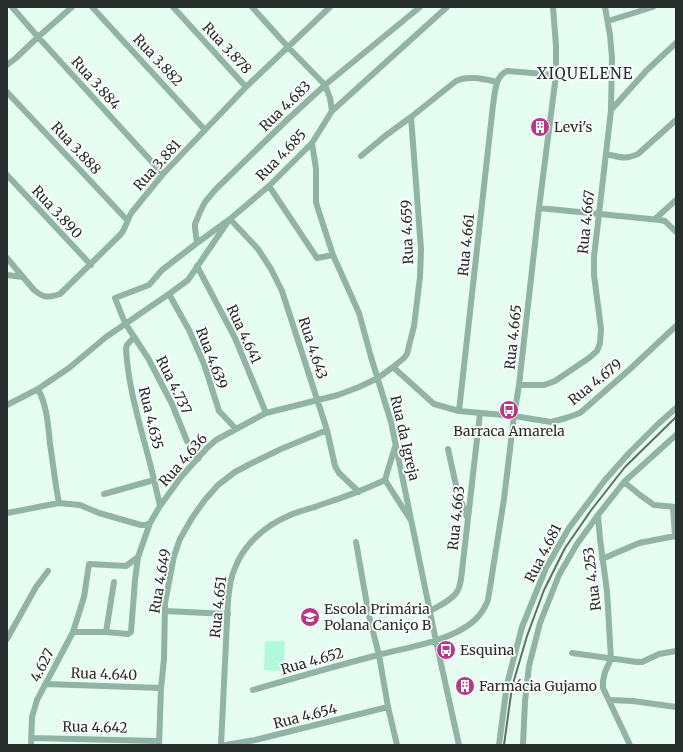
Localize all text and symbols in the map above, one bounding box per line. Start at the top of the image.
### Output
street label: Rua 3.878 [199,18,255,78]
street label: Rua 3.882 [129,30,187,90]
street label: Rua 3.884 [67,53,125,114]
district label: XIQUELENE [537,64,633,83]
street label: Rua 4.683 [255,77,315,135]
building icon: Levi's [529,116,551,138]
street label: Rua 3.888 [47,118,105,178]
place label: Levi's [554,118,593,136]
street label: Rua 4.685 [252,125,310,185]
street label: Rua 3.881 [129,136,185,194]
street label: Rua 3.890 [28,182,86,242]
street label: Rua 4.667 [574,189,598,255]
street label: Rua 4.659 [397,199,417,265]
street label: Rua 4.661 [454,213,478,277]
street label: Rua 4.641 [223,302,265,366]
street label: Rua 4.665 [501,304,525,370]
street label: Rua 4.643 [294,315,332,381]
street label: Rua 4.639 [192,325,232,391]
street label: Rua 4.737 [152,353,196,417]
street label: Rua 4.679 [564,355,626,409]
street label: Rua 4.635 [135,385,167,451]
street label: Rua da Igreja [386,394,424,483]
bus stop icon: Barraca Amarela [498,399,520,421]
place label: Barraca Amarela [453,422,565,440]
street label: Rua 4.636 [155,430,211,490]
street label: Rua 4.663 [444,485,468,551]
street label: Rua 4.681 [521,521,565,585]
street label: Rua 4.253 [579,546,605,612]
street label: Rua 4.649 [145,547,175,615]
street label: Rua 4.651 [206,575,230,639]
place label: Escola Primária Polana Caniço B [324,600,431,634]
school or university icon: Escola Primária Polana Caniço B [299,606,321,628]
bus stop icon: Esquina [435,639,457,661]
place label: Esquina [460,641,515,659]
street label: Rua 4.652 [279,643,345,679]
street label: 4.627 [26,645,58,685]
street label: Rua 4.640 [70,664,138,684]
building icon: Farmácia Gujamo [454,675,476,697]
place label: Farmácia Gujamo [479,677,597,695]
street label: Rua 4.654 [271,699,339,733]
street label: Rua 4.642 [62,717,128,737]

